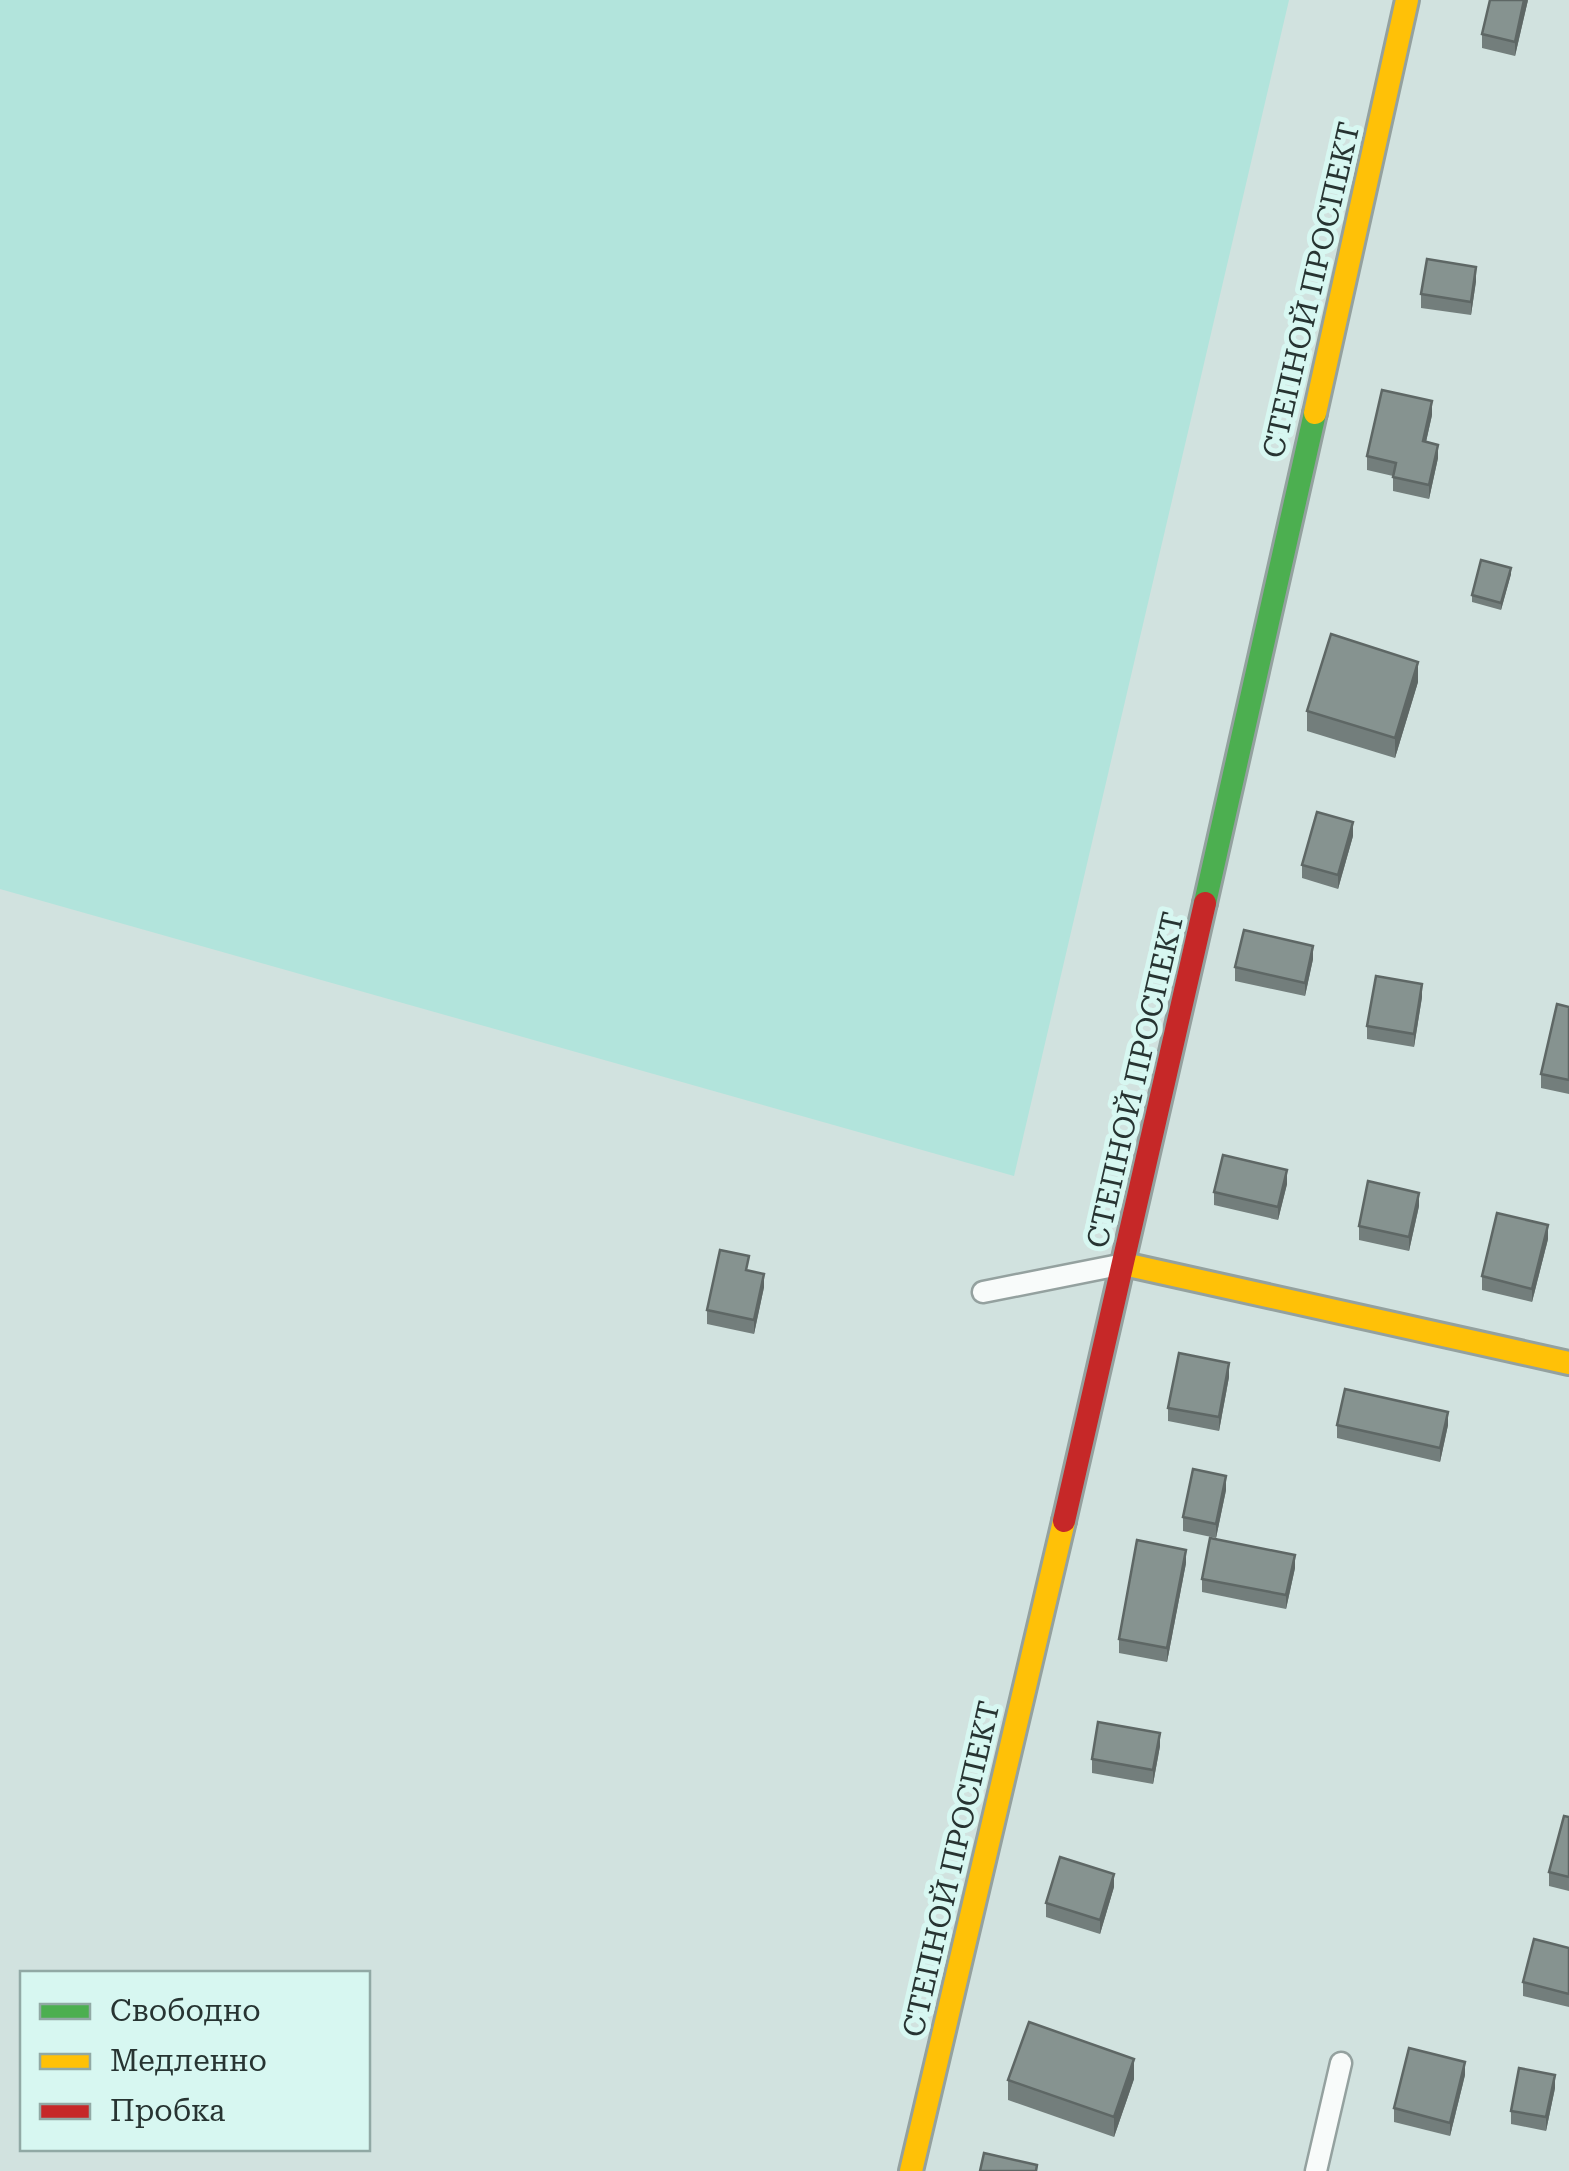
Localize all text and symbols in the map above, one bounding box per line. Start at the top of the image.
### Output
street label: СТЕПНОЙ ПРОСПЕКТ [1255,119,1367,461]
street label: СТЕПНОЙ ПРОСПЕКТ [1079,909,1191,1251]
street label: СТЕПНОЙ ПРОСПЕКТ [895,1698,1007,2040]
legend [20,1971,370,2151]
text: Свободно [110,1993,261,2028]
text: Медленно [110,2043,267,2078]
text: Пробка [110,2093,225,2128]

